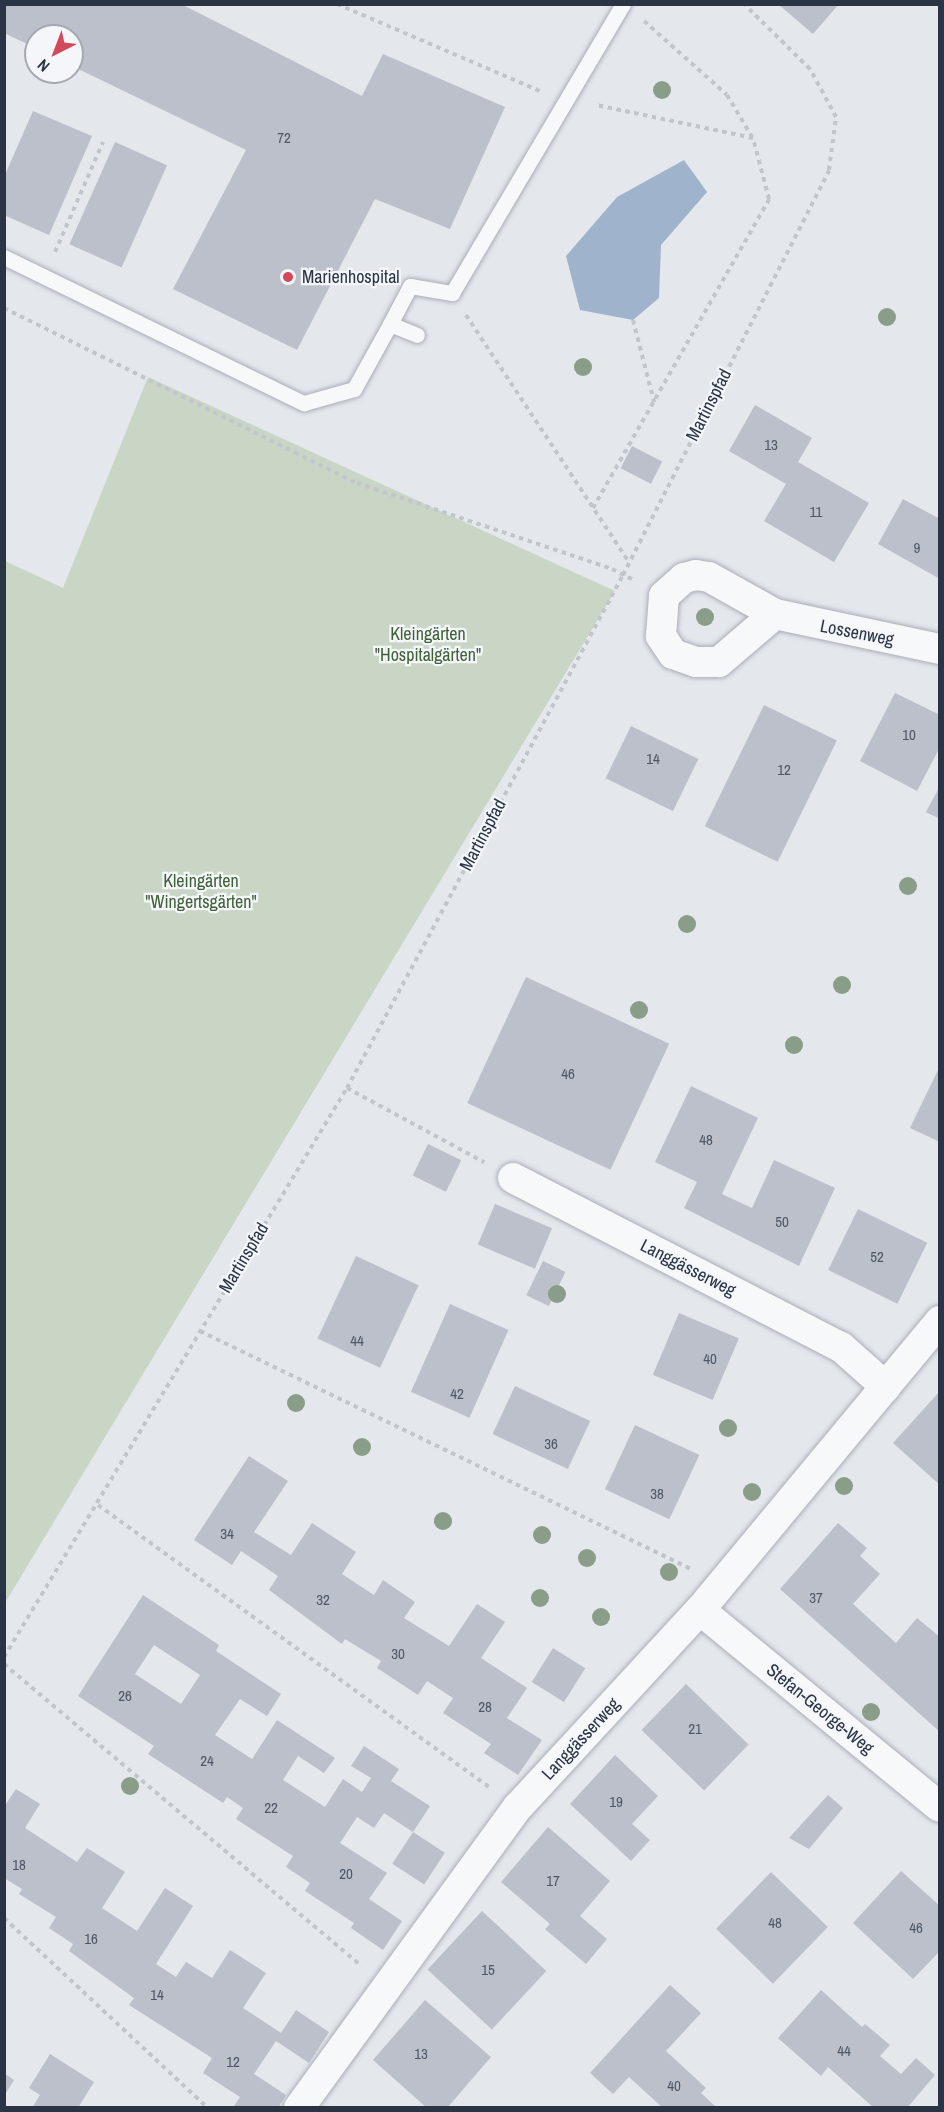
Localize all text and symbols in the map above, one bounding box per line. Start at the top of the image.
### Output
north arrow [24,24,84,84]
text: N [32,55,54,77]
house number: 72 [277,129,291,147]
place label: Marienhospital [302,266,400,288]
marker: Marienhospital [279,268,297,286]
street label: Martinspfad [682,365,736,445]
house number: 13 [764,436,778,454]
house number: 11 [810,503,822,521]
house number: 9 [914,539,920,557]
street label: Lossenweg [818,615,896,651]
park label: Kleingärten "Hospitalgärten" [375,624,481,666]
house number: 10 [902,726,916,744]
house number: 14 [646,750,660,768]
house number: 12 [777,761,791,779]
street label: Martinspfad [455,796,511,874]
park label: Kleingärten "Wingertsgärten" [145,871,257,914]
house number: 46 [561,1065,575,1083]
house number: 48 [699,1131,713,1149]
house number: 50 [775,1213,789,1231]
street label: Martinspfad [215,1219,273,1297]
street label: Langgässerweg [637,1235,739,1301]
house number: 52 [870,1248,884,1266]
house number: 44 [350,1332,364,1350]
house number: 40 [703,1350,717,1368]
house number: 42 [450,1385,464,1403]
house number: 36 [544,1435,558,1453]
house number: 38 [650,1485,664,1503]
house number: 34 [220,1525,234,1543]
house number: 37 [809,1589,823,1607]
house number: 32 [316,1591,330,1609]
house number: 30 [391,1645,405,1663]
street label: Stefan-George-Weg [762,1659,878,1759]
house number: 26 [118,1687,132,1705]
street label: Langgässerweg [538,1694,624,1784]
house number: 28 [478,1698,492,1716]
house number: 21 [688,1720,702,1738]
house number: 24 [200,1752,214,1770]
house number: 19 [609,1793,623,1811]
house number: 22 [264,1799,278,1817]
house number: 18 [12,1856,26,1874]
house number: 20 [339,1865,353,1883]
house number: 17 [546,1872,560,1890]
house number: 48 [768,1914,782,1932]
house number: 46 [909,1919,923,1937]
house number: 16 [84,1930,98,1948]
house number: 15 [481,1961,495,1979]
house number: 14 [150,1986,164,2004]
house number: 44 [837,2042,851,2060]
house number: 13 [414,2045,428,2063]
house number: 12 [226,2053,240,2071]
house number: 40 [667,2077,681,2095]

